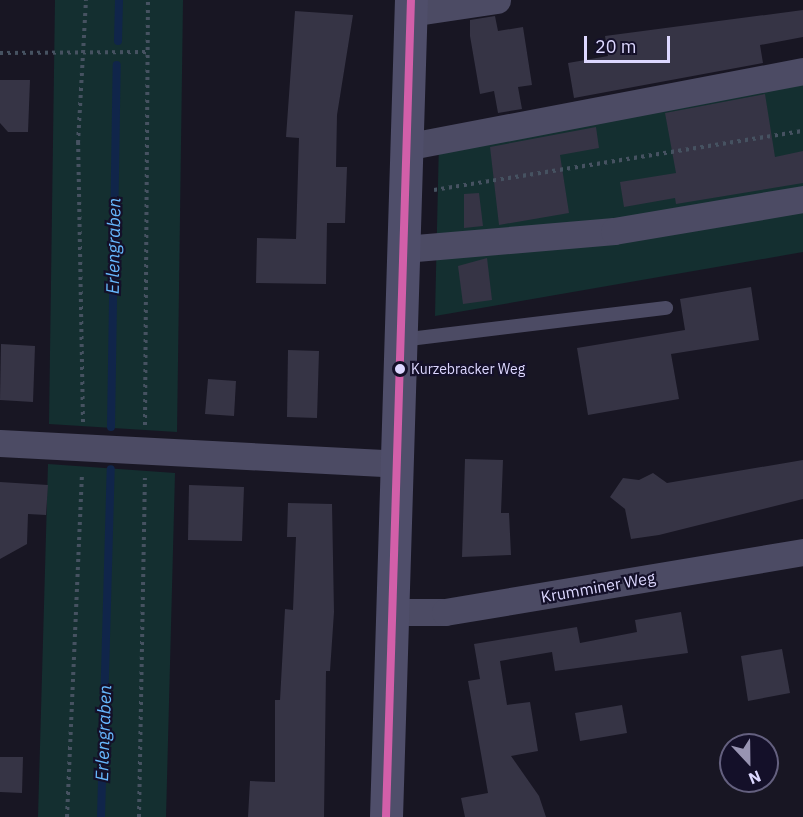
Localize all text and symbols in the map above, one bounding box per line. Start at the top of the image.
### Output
scale bar [587,24,672,62]
text: 20 m [595,35,637,58]
water label: Erlengraben [102,198,126,294]
place label: Kurzebracker Weg [411,361,525,377]
marker: Kurzebracker Weg [394,363,406,375]
street label: Krumminer Weg [539,568,657,606]
water label: Erlengraben [92,684,116,782]
north arrow [719,733,779,793]
text: N [746,766,764,789]

